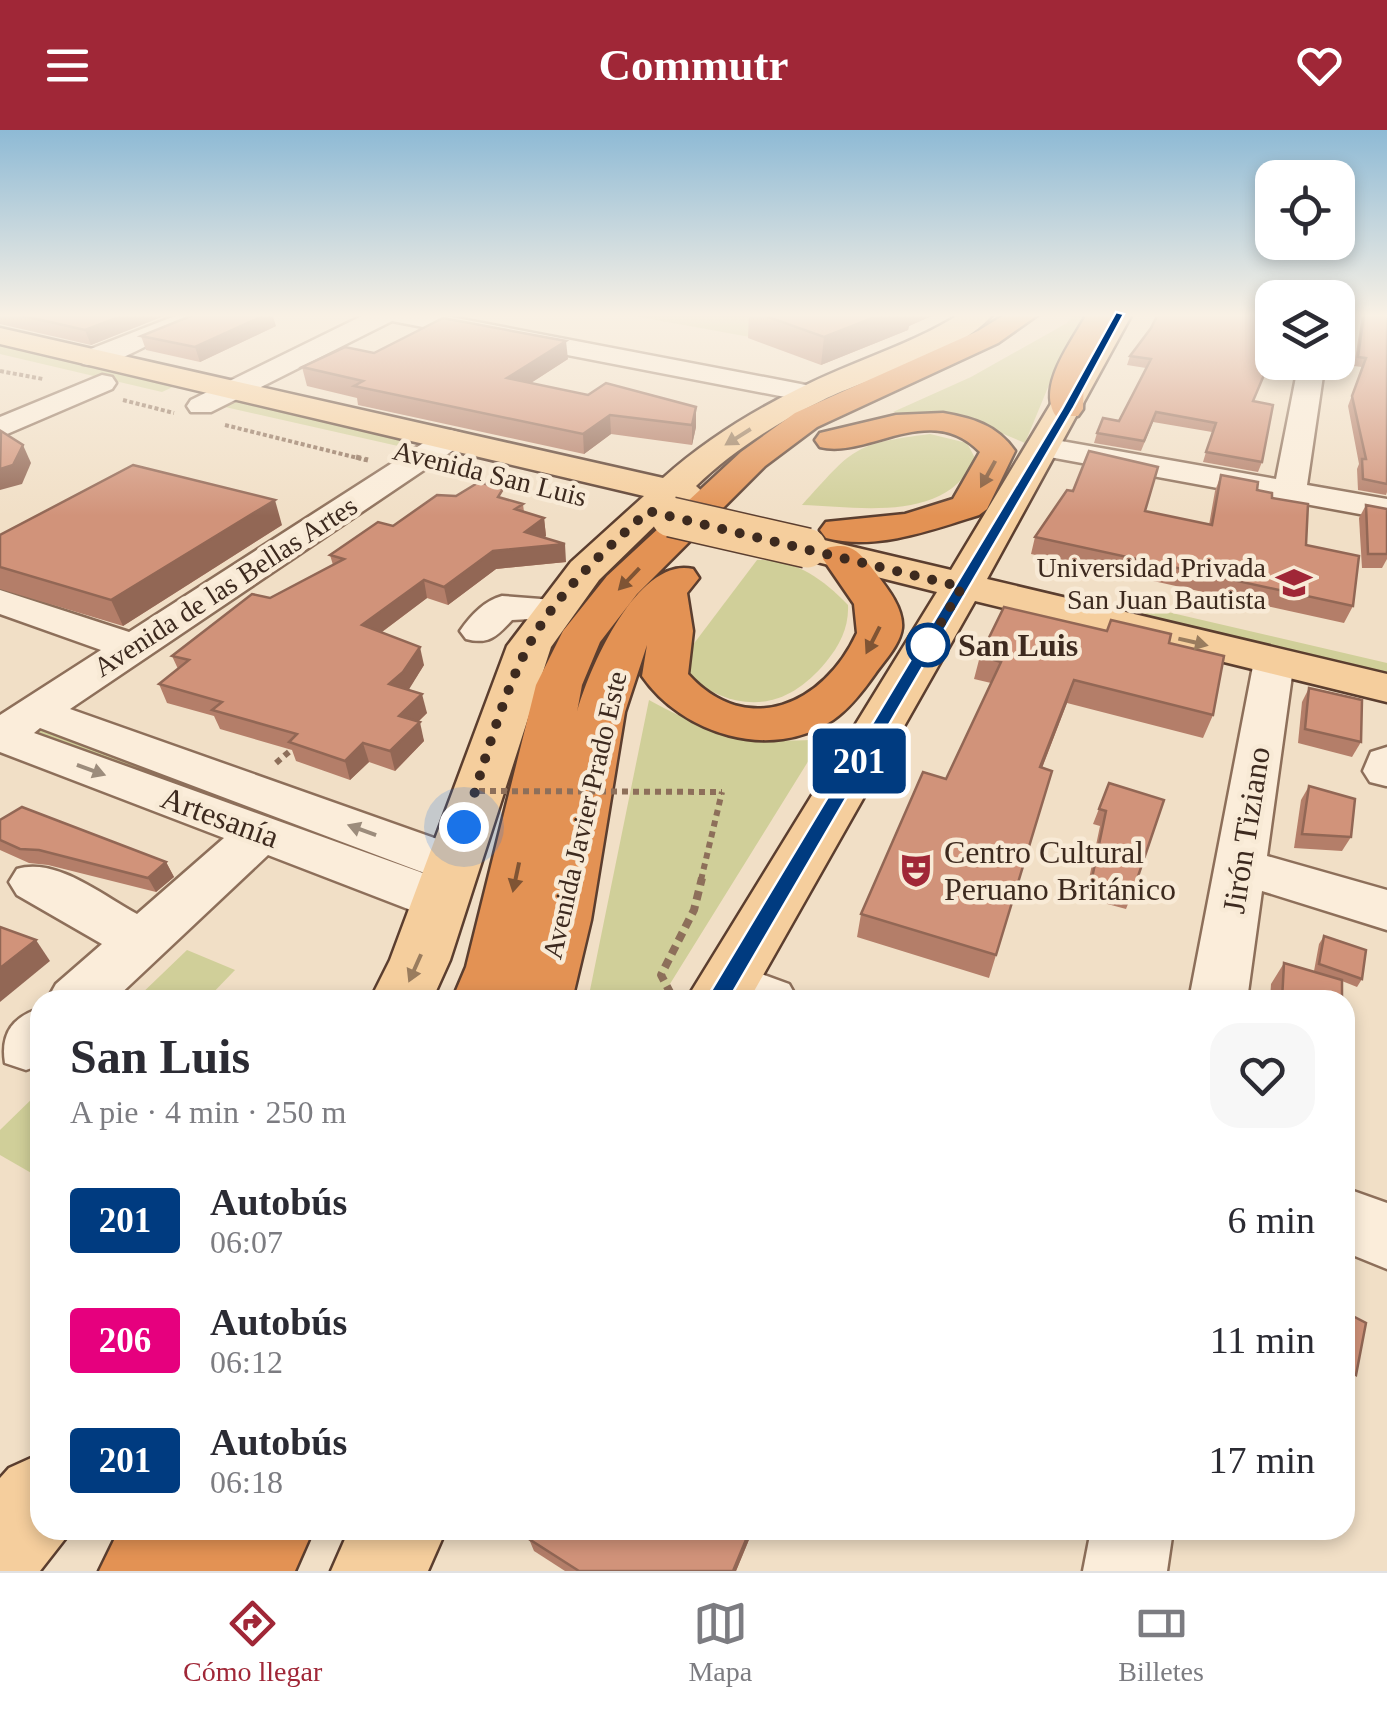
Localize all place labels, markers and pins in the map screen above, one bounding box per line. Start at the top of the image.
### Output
place label: Universidad Privada San Juan Bautista [1037,552,1267,615]
school or university icon: Universidad Privada San Juan Bautista [1275,564,1313,602]
marker: San Luis [907,624,949,666]
place label: San Luis [958,627,1078,663]
place label: Centro Cultural Peruano Británico [944,834,1176,907]
theatre icon: Centro Cultural Peruano Británico [897,851,935,889]

